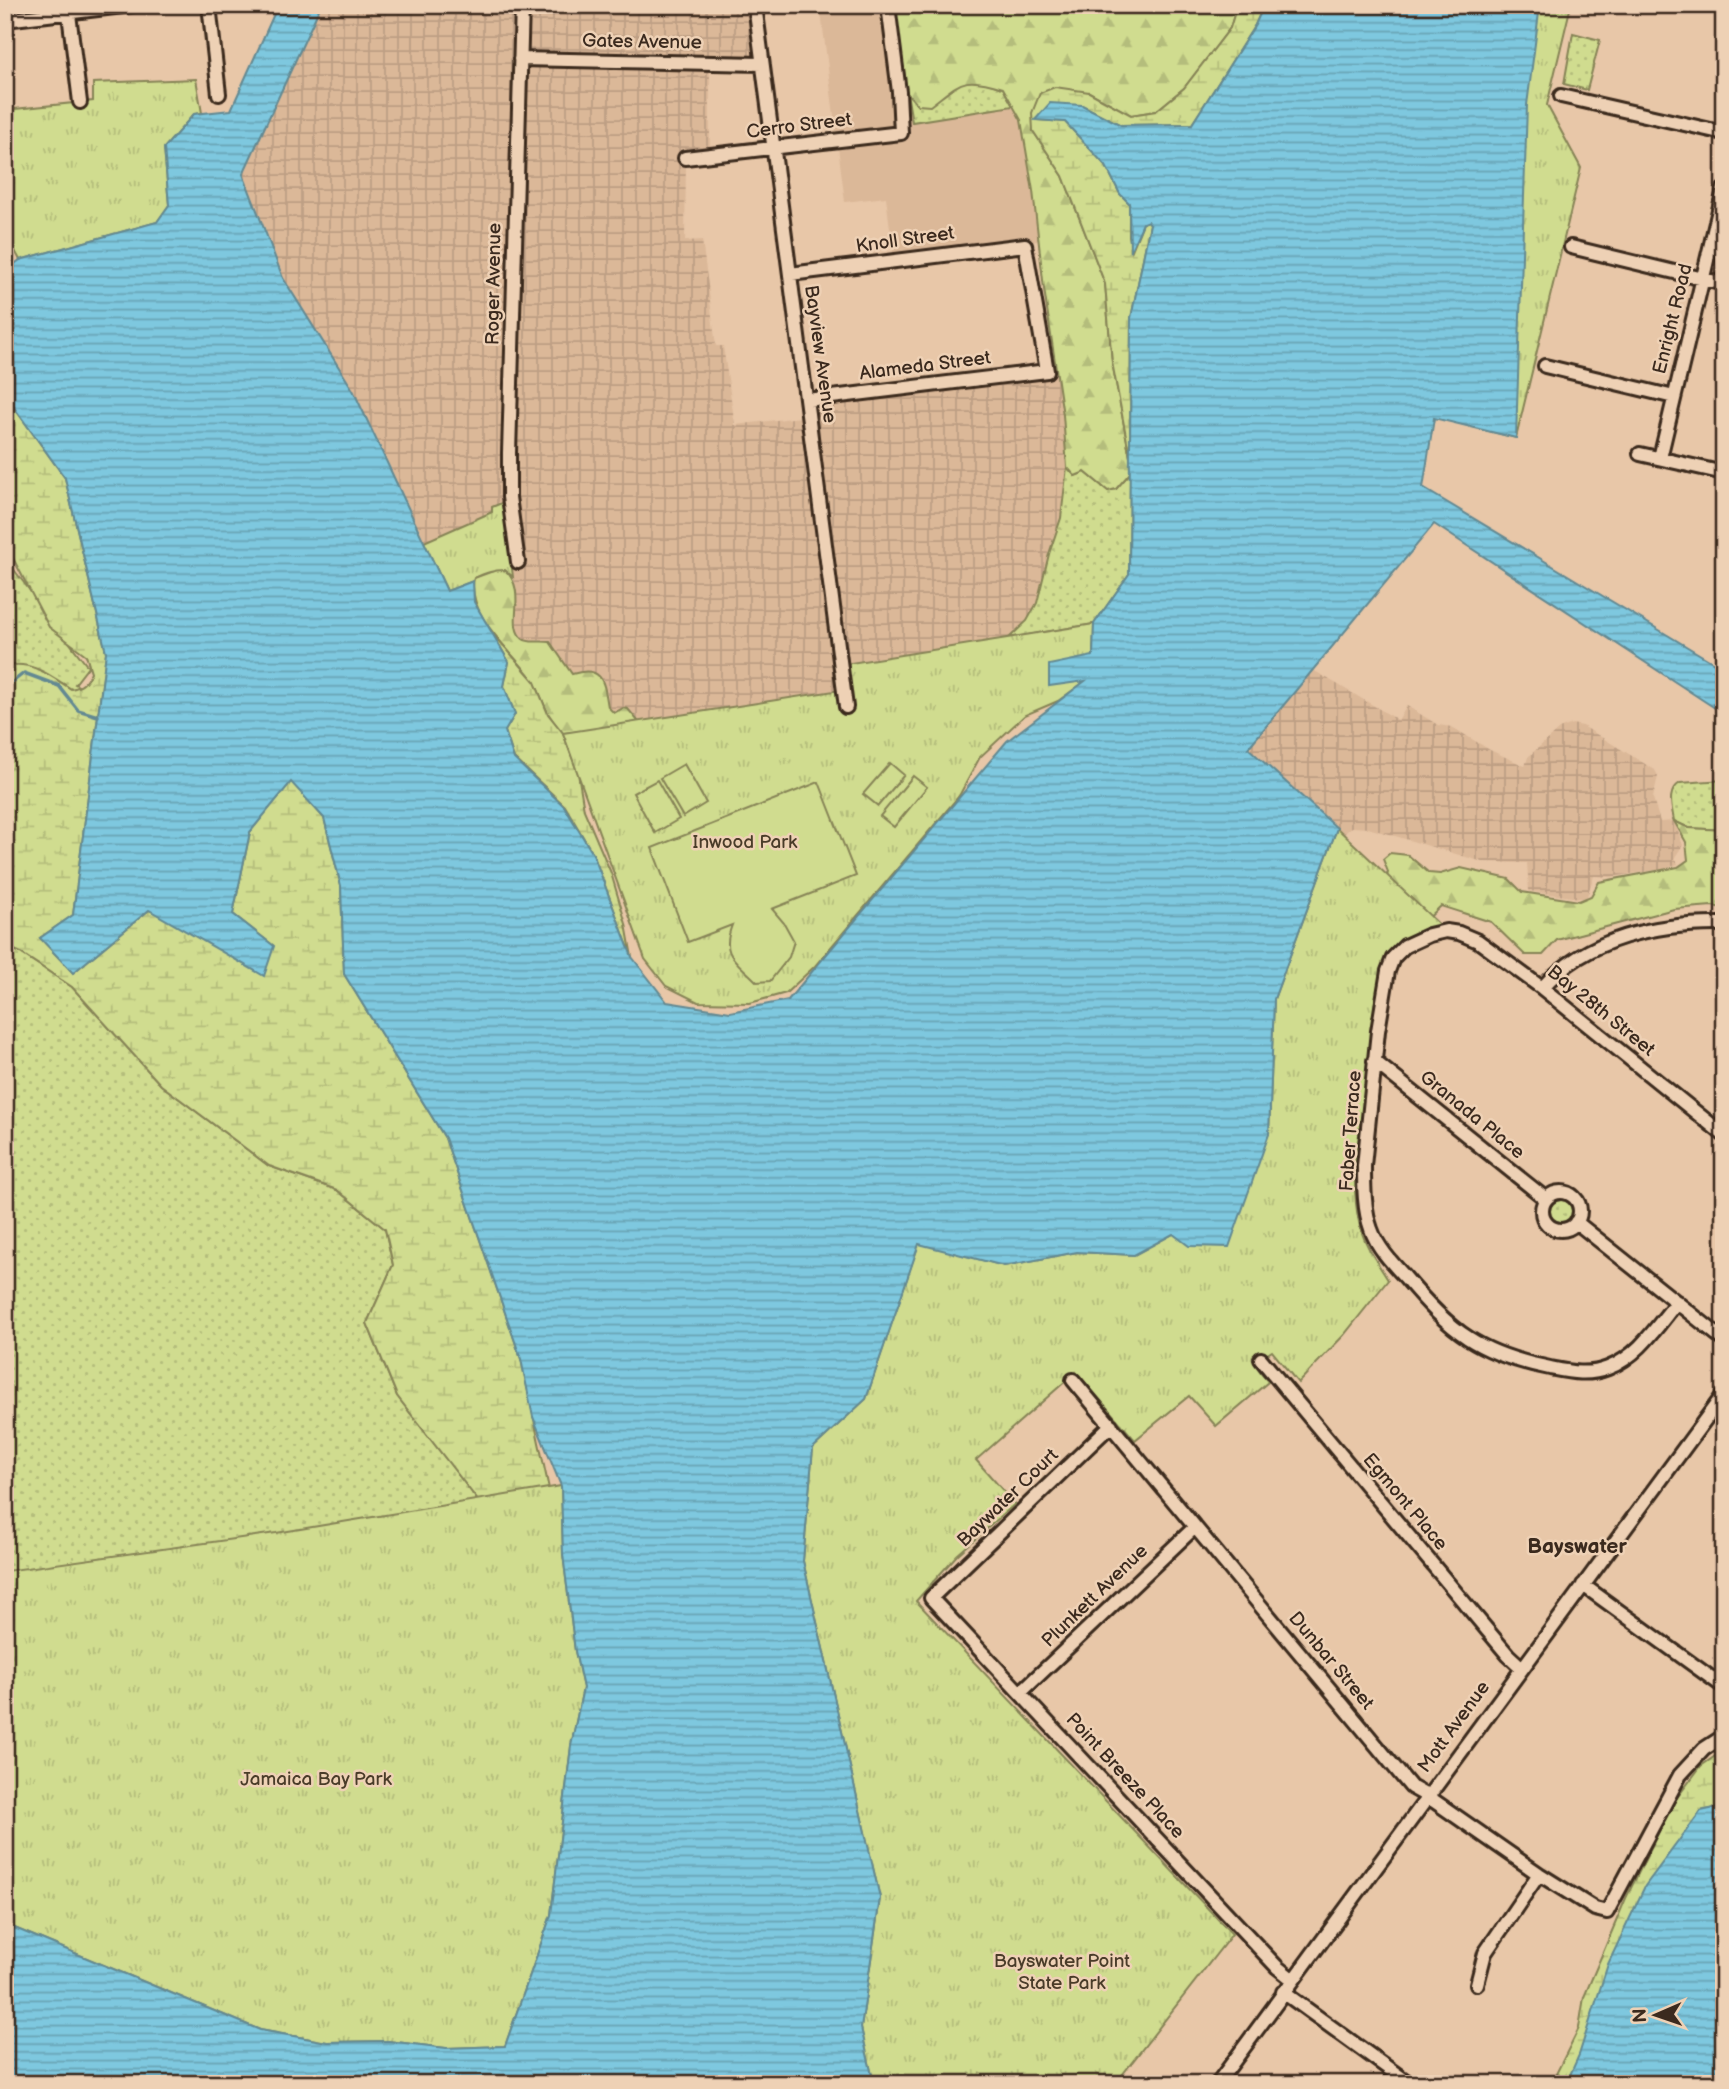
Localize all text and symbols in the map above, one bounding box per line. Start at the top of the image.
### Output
street label: Gates Avenue [582,29,702,55]
street label: Cerro Street [745,108,853,144]
street label: Knoll Street [854,222,956,258]
street label: Roger Avenue [481,223,507,345]
street label: Enright Road [1648,261,1698,377]
street label: Bayview Avenue [799,284,841,424]
street label: Alameda Street [858,347,992,385]
park label: Inwood Park [693,831,798,854]
street label: Bay 28th Street [1543,961,1660,1062]
street label: Granada Place [1415,1066,1529,1164]
street label: Faber Terrace [1335,1070,1367,1192]
street label: Baywater Court [953,1444,1064,1552]
street label: Egmont Place [1358,1449,1452,1555]
district label: Bayswater [1527,1534,1627,1559]
street label: Plunkett Avenue [1037,1540,1153,1652]
street label: Dunbar Street [1283,1607,1379,1715]
street label: Mott Avenue [1413,1677,1495,1777]
street label: Point Breeze Place [1061,1708,1189,1844]
park label: Jamaica Bay Park [240,1768,392,1791]
park label: Bayswater Point State Park [994,1950,1130,1995]
north arrow [1620,1980,1690,2050]
text: N [1629,2008,1652,2023]

